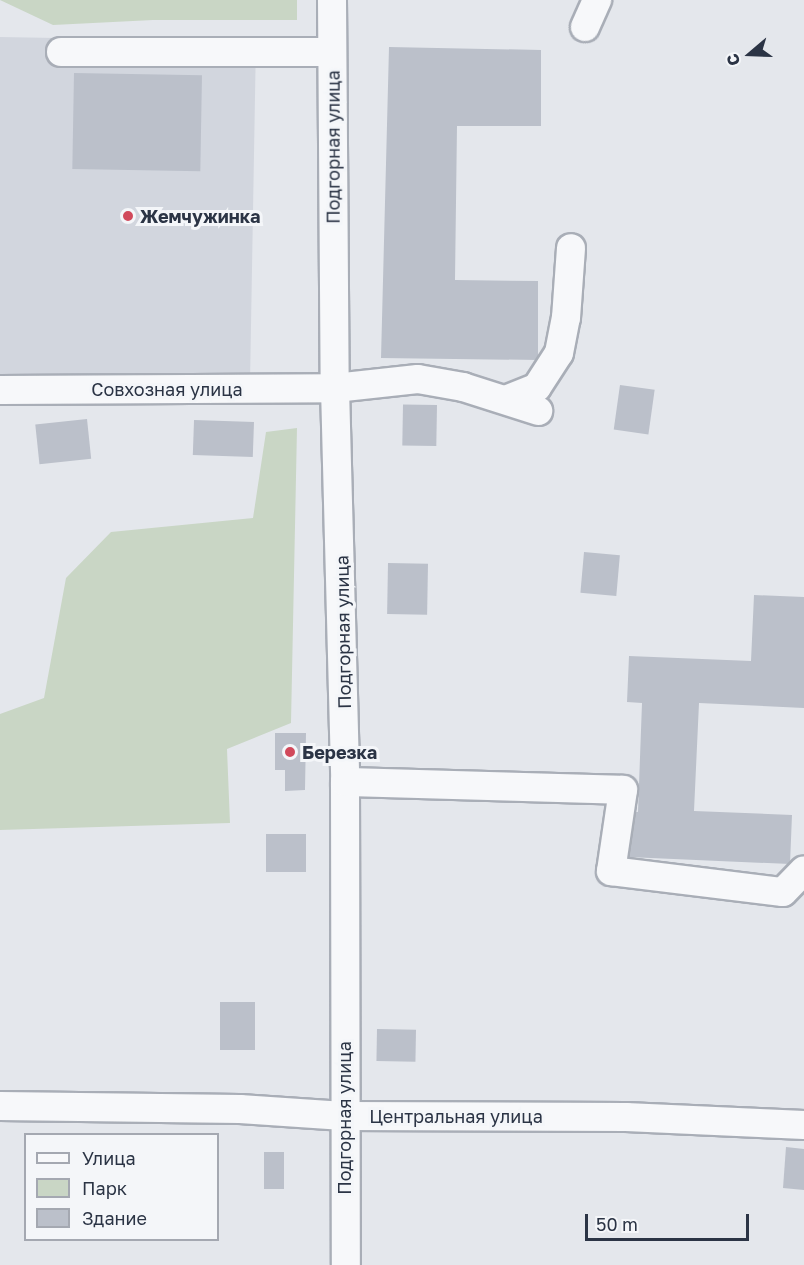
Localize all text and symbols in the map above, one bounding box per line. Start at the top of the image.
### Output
north arrow [720,24,780,84]
text: С [722,51,744,68]
street label: Подгорная улица [322,70,344,224]
place label: Жемчужинка [140,205,260,227]
marker: Жемчужинка [121,209,135,223]
street label: Совхозная улица [91,378,243,400]
street label: Подгорная улица [331,555,355,709]
place label: Березка [302,741,377,763]
marker: Березка [283,745,297,759]
street label: Подгорная улица [333,1041,355,1195]
street label: Центральная улица [369,1105,543,1127]
legend [24,1133,219,1241]
text: Улица [82,1147,136,1169]
text: Парк [82,1177,127,1199]
scale bar [588,1202,752,1240]
text: Здание [82,1207,147,1229]
text: 50 m [596,1213,638,1235]

